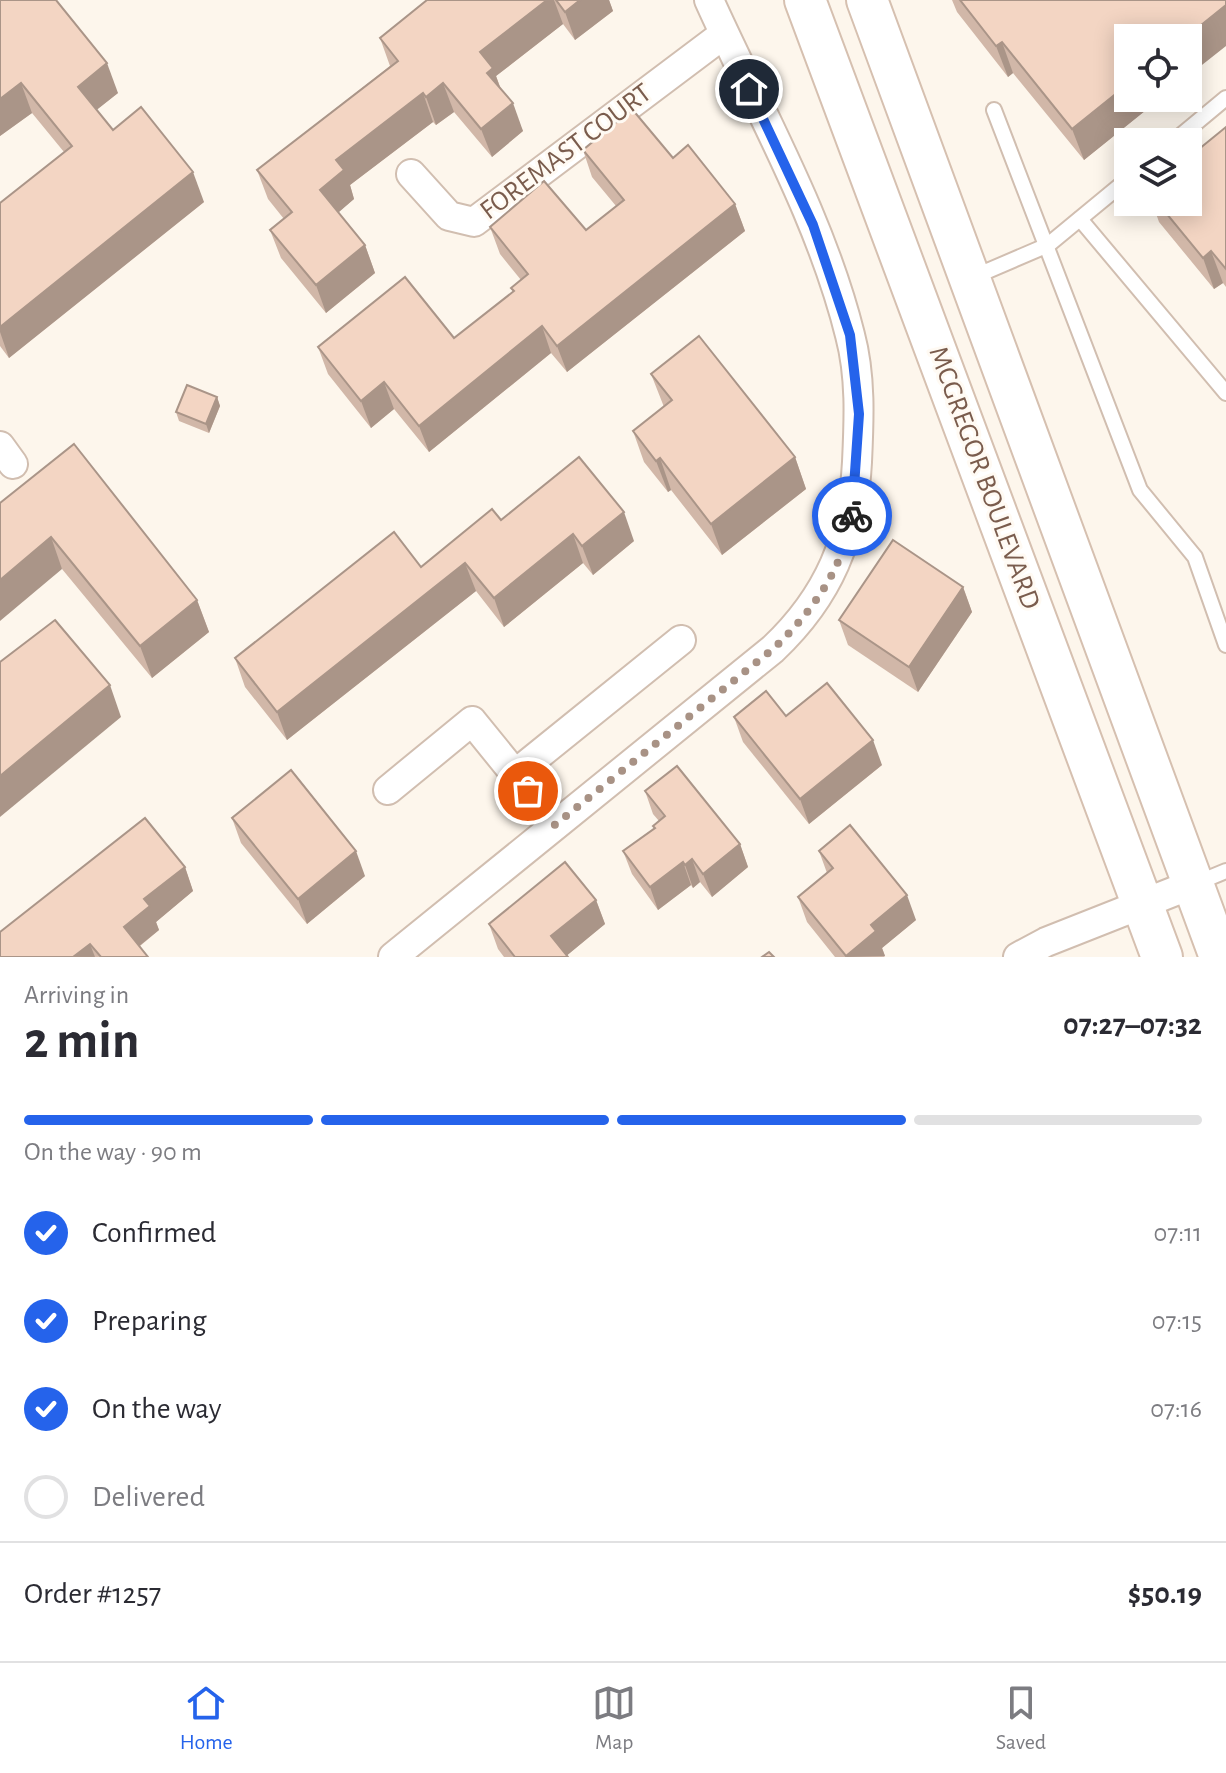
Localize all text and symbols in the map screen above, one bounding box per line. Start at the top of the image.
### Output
map controls [1114,24,1202,216]
button: locate [1114,24,1202,112]
pin [715,55,783,123]
icon: home [727,67,771,111]
street label: FOREMAST COURT [475,79,657,225]
button: layers [1114,128,1202,216]
street label: MCGREGOR BOULEVARD [923,343,1045,613]
courier [812,476,892,556]
icon: bike [830,494,874,538]
pin [494,757,562,825]
icon: bag [506,769,550,813]
text: Arriving in [24,982,129,1008]
text: 07:27–07:32 [1063,1010,1202,1040]
text: 2 min [24,1015,139,1067]
text: On the way · 90 m [24,1139,202,1165]
icon: check [24,1211,68,1255]
text: Confirmed [92,1218,216,1248]
text: 07:11 [1154,1220,1202,1246]
icon: check [24,1299,68,1343]
text: Preparing [92,1306,207,1336]
text: 07:15 [1152,1308,1202,1334]
icon: check [24,1387,68,1431]
text: On the way [92,1394,221,1424]
text: 07:16 [1150,1396,1202,1422]
text: Delivered [92,1482,205,1512]
text: Order #1257 [24,1579,161,1609]
text: $50.19 [1128,1579,1202,1609]
tab: Home [180,1681,233,1755]
tab: Map [592,1681,636,1755]
tab: Saved [996,1681,1046,1755]

